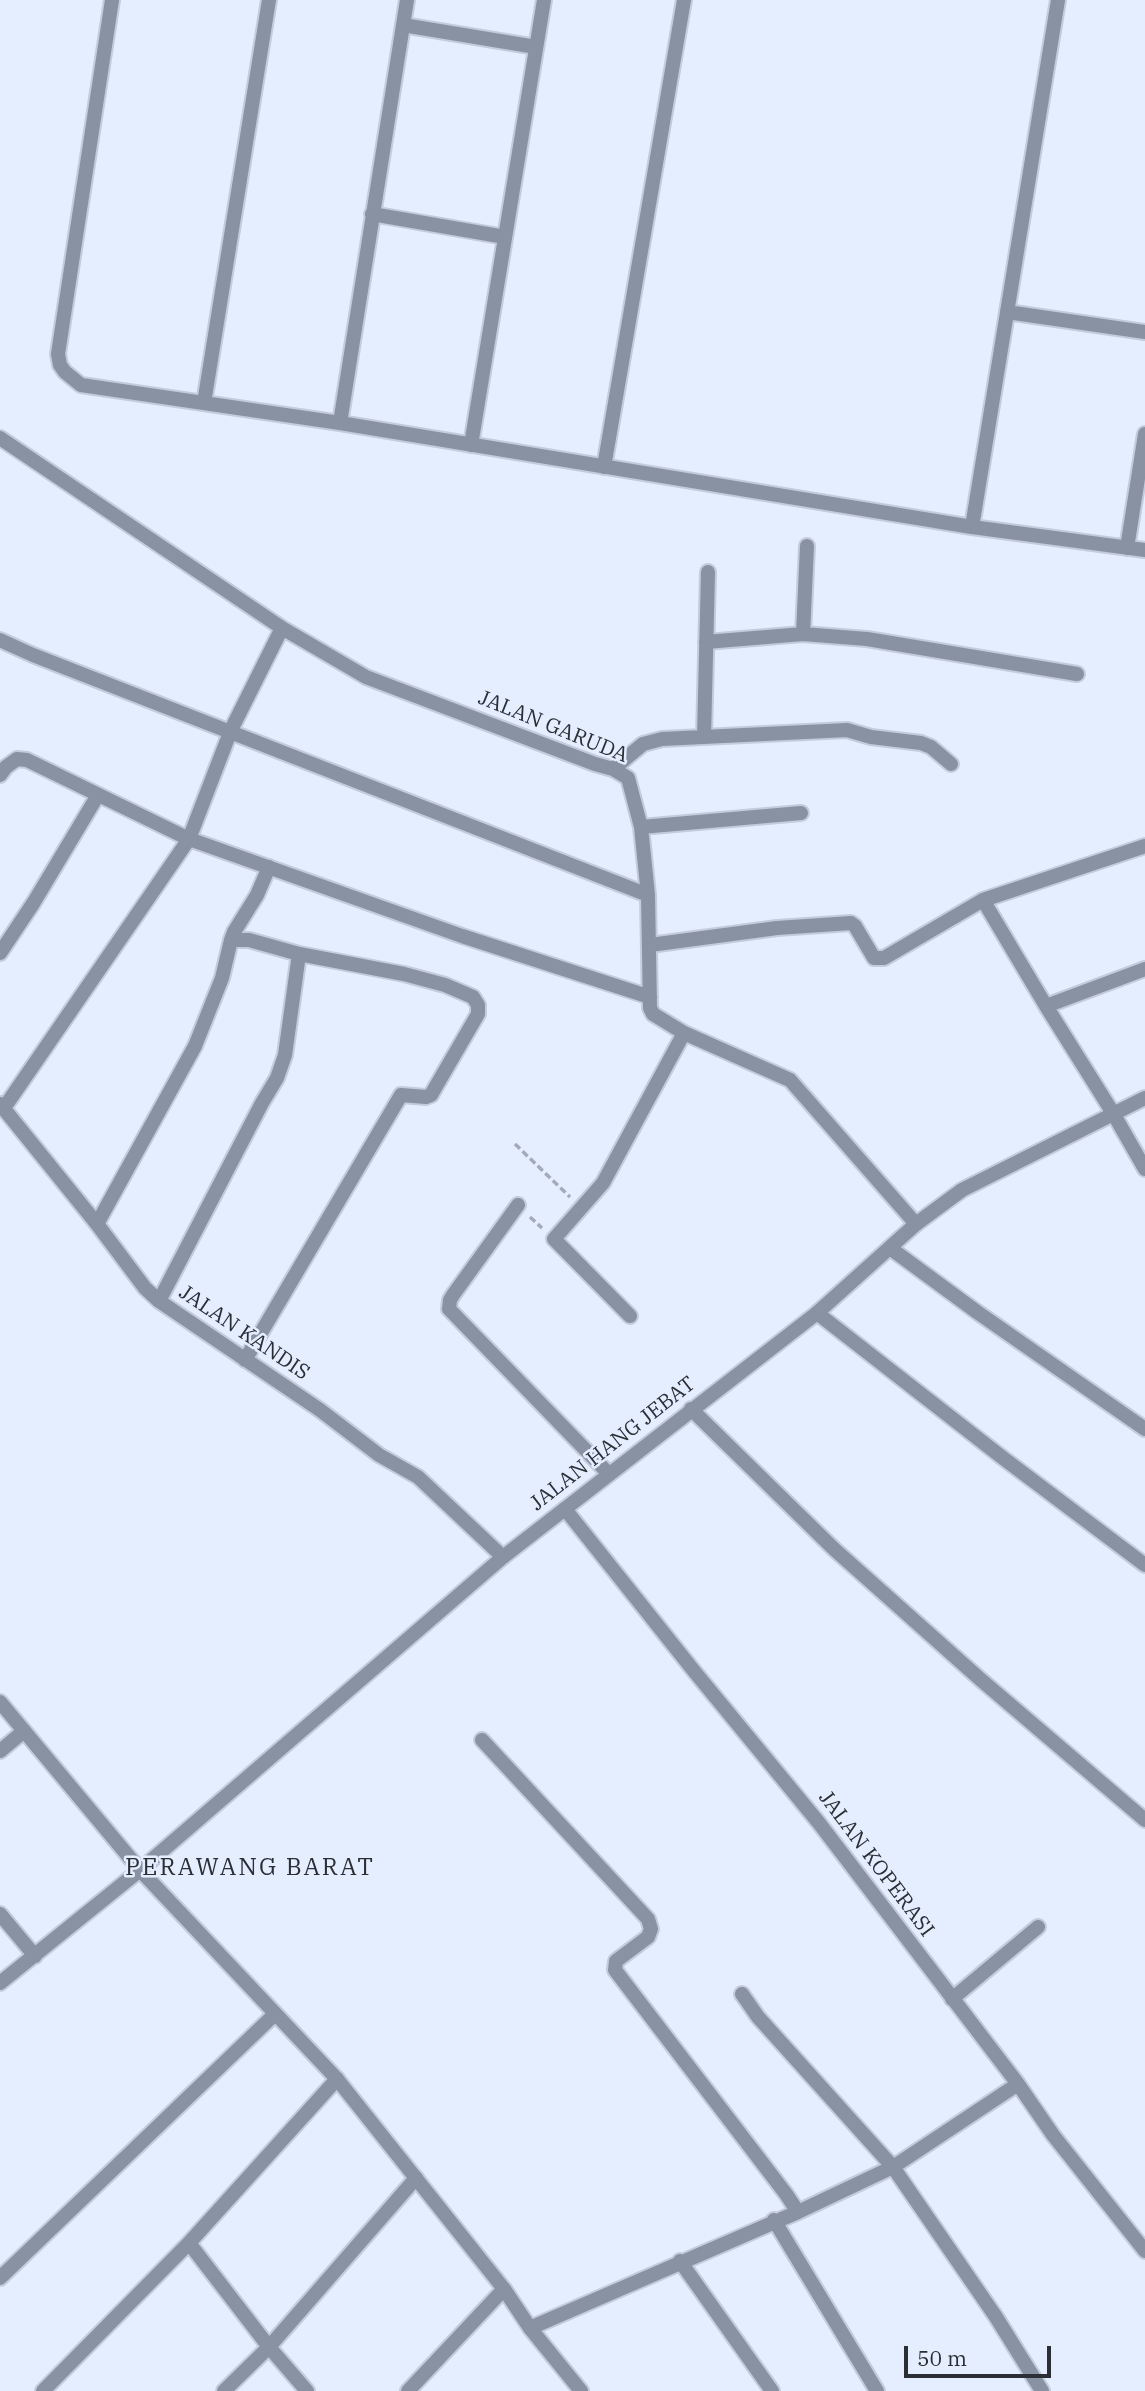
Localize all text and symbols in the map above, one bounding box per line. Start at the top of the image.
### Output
street label: JALAN GARUDA [475,686,631,768]
street label: JALAN KANDIS [174,1280,314,1386]
street label: JALAN HANG JEBAT [525,1372,701,1516]
street label: JALAN KOPERASI [813,1786,939,1942]
district label: PERAWANG BARAT [127,1854,373,1882]
scale bar [907,2332,1054,2376]
text: 50 m [917,2344,967,2372]

